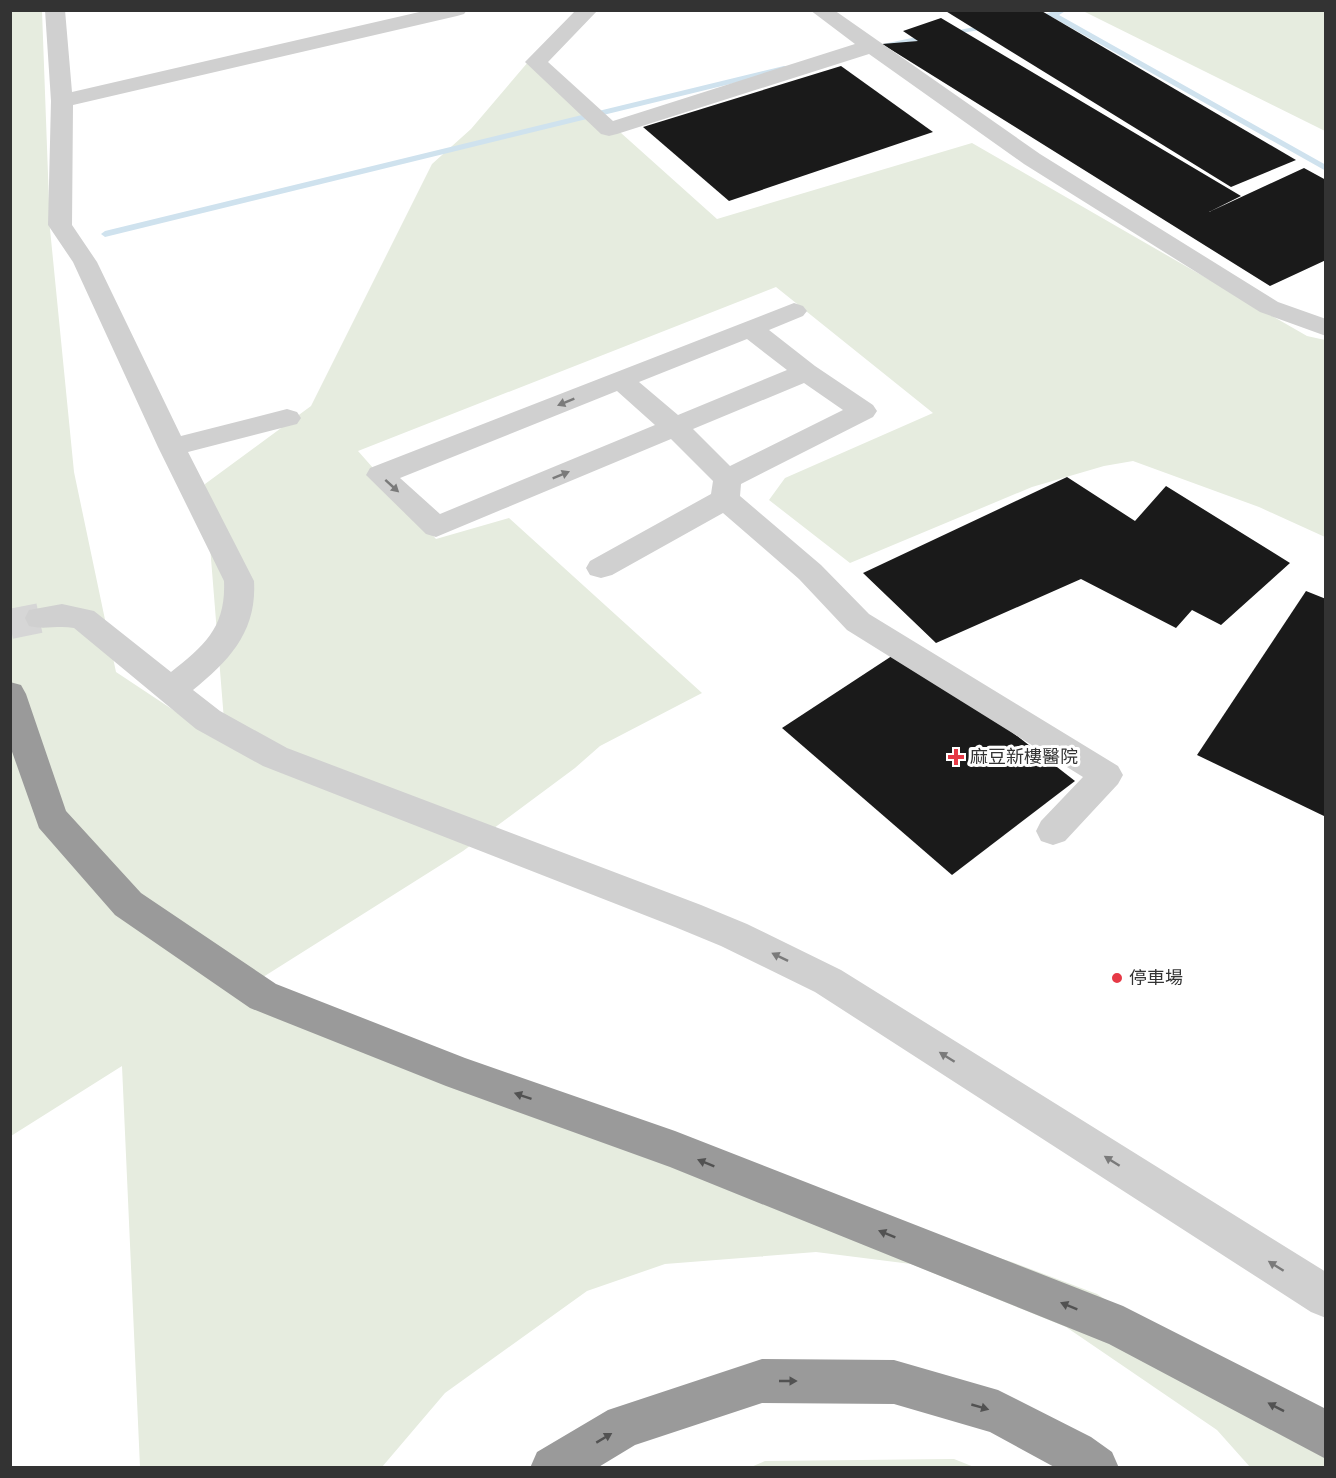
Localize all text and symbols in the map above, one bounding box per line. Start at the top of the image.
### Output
one-way arrow [556,397,574,407]
one-way arrow [553,470,571,480]
one-way arrow [384,479,399,492]
place label: 麻豆新樓醫院 [970,744,1078,768]
marker: 麻豆新樓醫院 [947,748,965,766]
one-way arrow [771,952,788,961]
place label: 停車場 [1129,965,1183,989]
marker: 停車場 [1110,971,1124,985]
one-way arrow [939,1051,955,1062]
one-way arrow [514,1091,532,1101]
one-way arrow [1103,1156,1120,1167]
one-way arrow [697,1157,715,1167]
one-way arrow [878,1229,896,1239]
one-way arrow [1268,1260,1284,1271]
one-way arrow [1059,1301,1077,1311]
one-way arrow [779,1376,798,1386]
one-way arrow [1267,1402,1284,1412]
one-way arrow [971,1403,989,1412]
one-way arrow [596,1432,612,1443]

